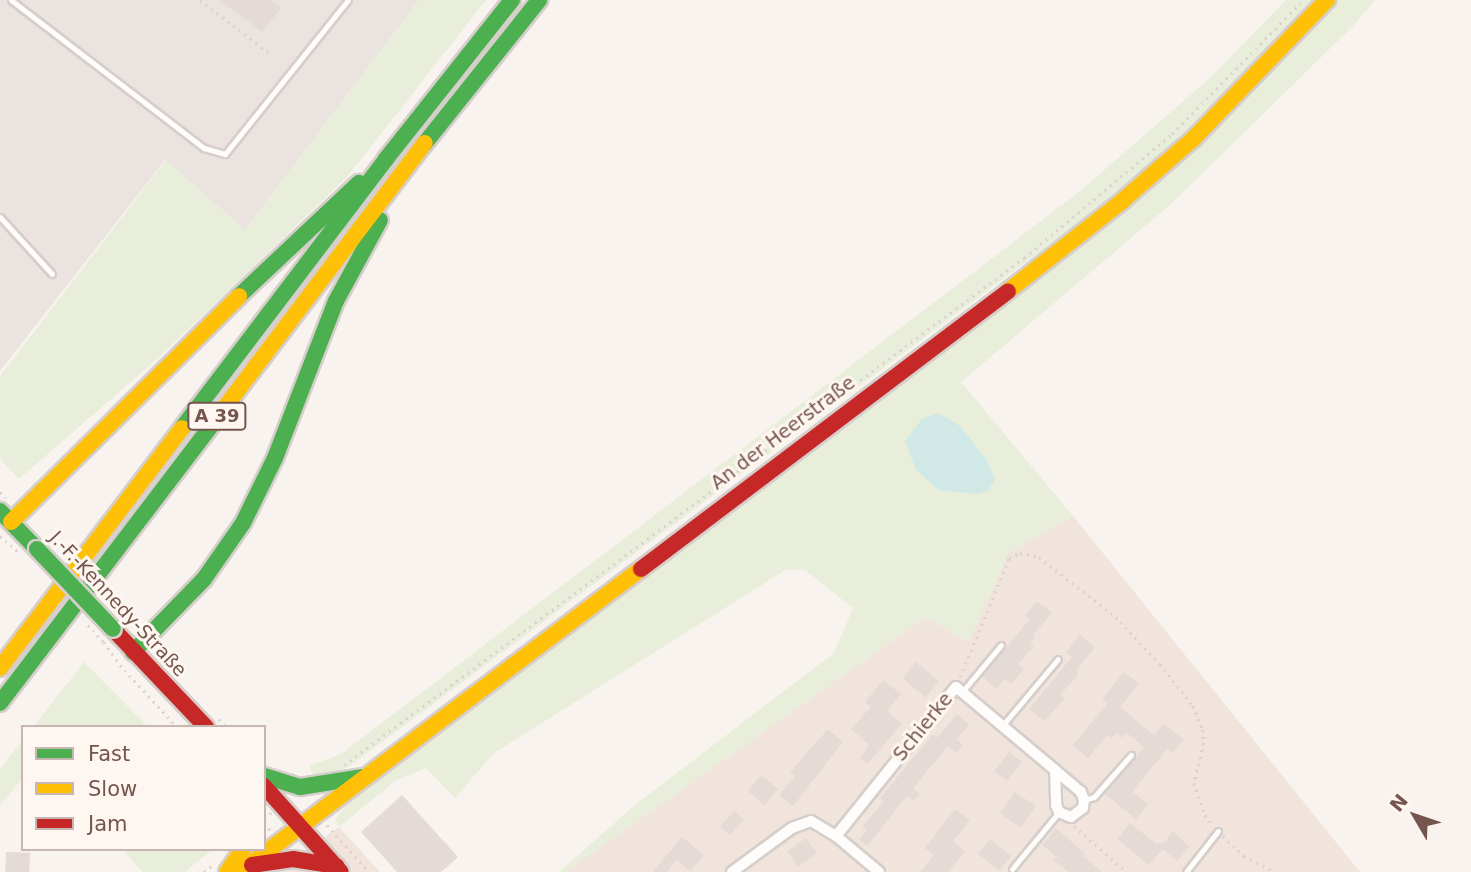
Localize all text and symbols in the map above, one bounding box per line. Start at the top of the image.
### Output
street label: An der Heerstraße [706,371,860,495]
road number: A 39 [187,402,247,430]
street label: J.-F.-Kennedy-Straße [45,526,191,682]
street label: Schierke [889,688,957,766]
legend [21,725,266,851]
text: Fast [88,742,130,766]
text: Slow [88,777,137,801]
north arrow [1380,781,1450,851]
text: N [1385,790,1412,816]
text: Jam [88,812,128,836]

